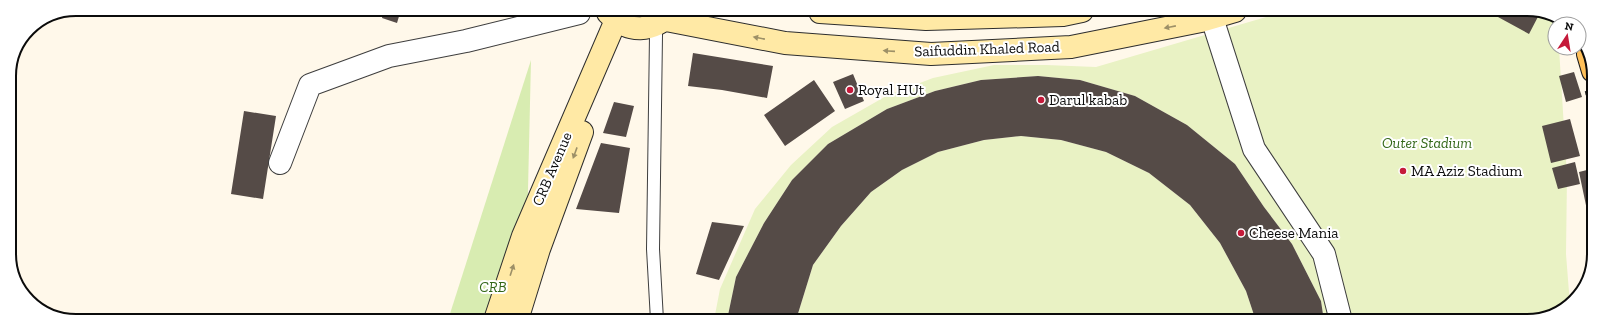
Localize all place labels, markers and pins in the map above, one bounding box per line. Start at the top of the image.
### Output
place label: Royal HUt [858,81,925,99]
marker: Royal HUt [845,85,855,95]
place label: Darul kabab [1049,91,1127,109]
marker: Darul kabab [1036,95,1046,105]
place label: MA Aziz Stadium [1411,162,1522,180]
marker: MA Aziz Stadium [1398,166,1408,176]
place label: Cheese Mania [1249,224,1339,242]
marker: Cheese Mania [1236,228,1246,238]

